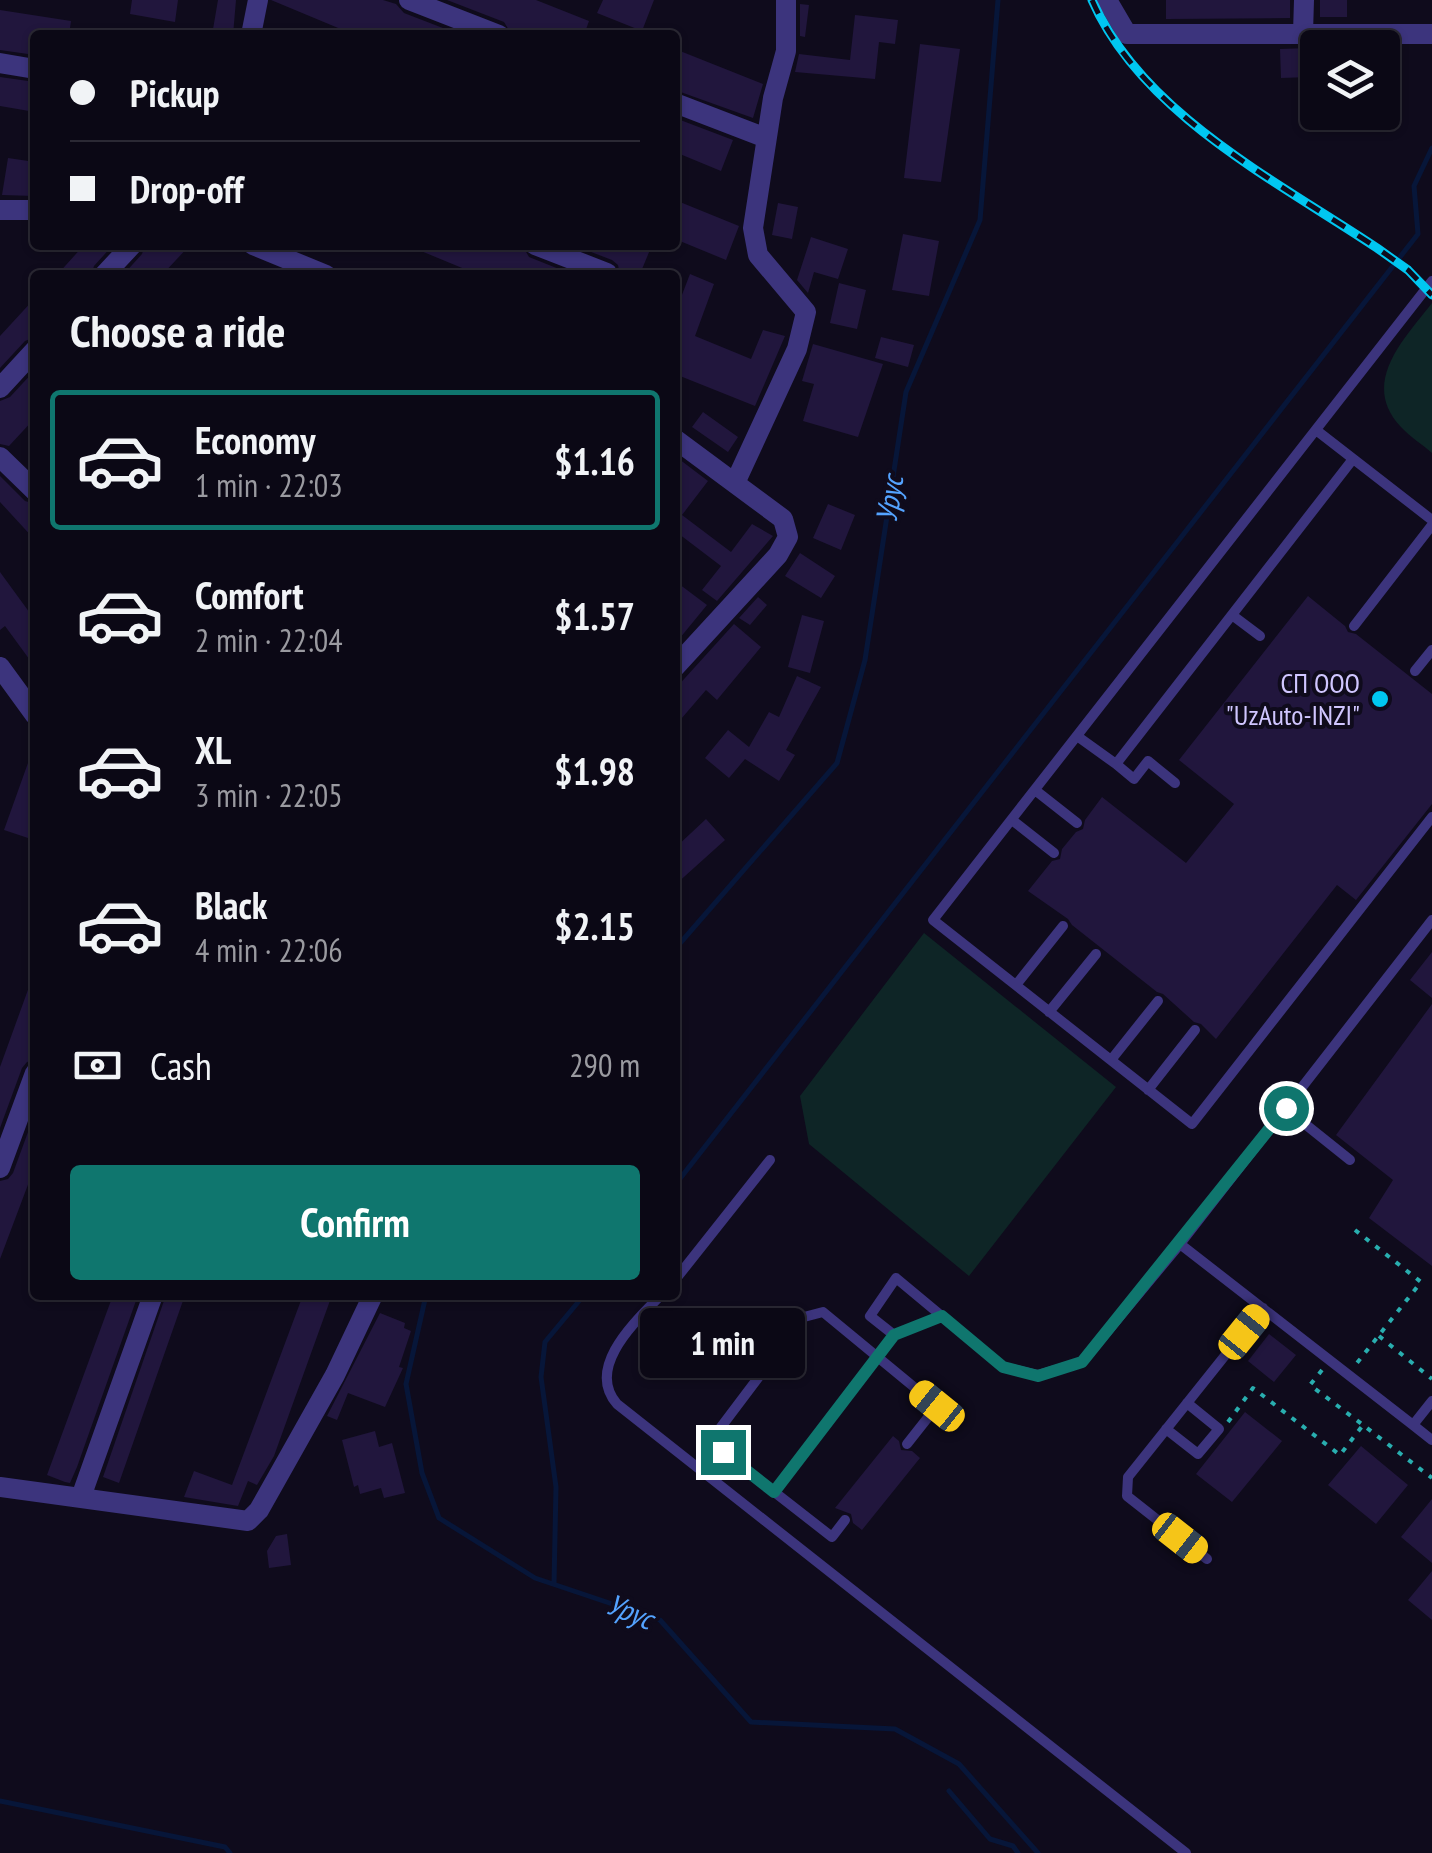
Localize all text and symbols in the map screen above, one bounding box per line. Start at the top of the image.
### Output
map controls [1300,30,1400,130]
button: layers [1300,30,1400,130]
text: Pickup [130,68,220,117]
text: Drop-off [130,164,244,213]
text: Choose a ride [70,301,285,359]
icon: car [75,415,165,505]
text: Economy [195,415,315,464]
text: $1.16 [554,436,635,485]
text: 1 min · 22:03 [195,464,343,506]
water label: Урус [866,469,912,525]
icon: car [75,570,165,660]
text: Comfort [195,570,304,619]
text: $1.57 [554,591,635,640]
text: 2 min · 22:04 [195,619,343,661]
place label: СП ООО "UzAuto-INZI" [1226,664,1360,733]
marker: СП ООО "UzAuto-INZI" [1369,688,1391,710]
icon: car [75,725,165,815]
text: XL [195,725,231,774]
text: $1.98 [554,746,635,795]
text: 3 min · 22:05 [195,774,343,816]
icon: car [75,880,165,970]
text: Black [195,880,268,929]
text: $2.15 [554,901,635,950]
text: 4 min · 22:06 [195,929,343,971]
icon: cash [70,1038,125,1093]
text: Cash [150,1041,212,1090]
text: 290 m [569,1044,640,1086]
route start [1264,1086,1309,1131]
button: Confirm [70,1165,640,1280]
car [1213,1299,1275,1365]
callout: 1 min [640,1307,806,1377]
text: 1 min [690,1322,755,1364]
car [904,1375,970,1437]
route end [701,1430,746,1475]
car [1147,1508,1213,1568]
water label: Урус [602,1584,663,1639]

